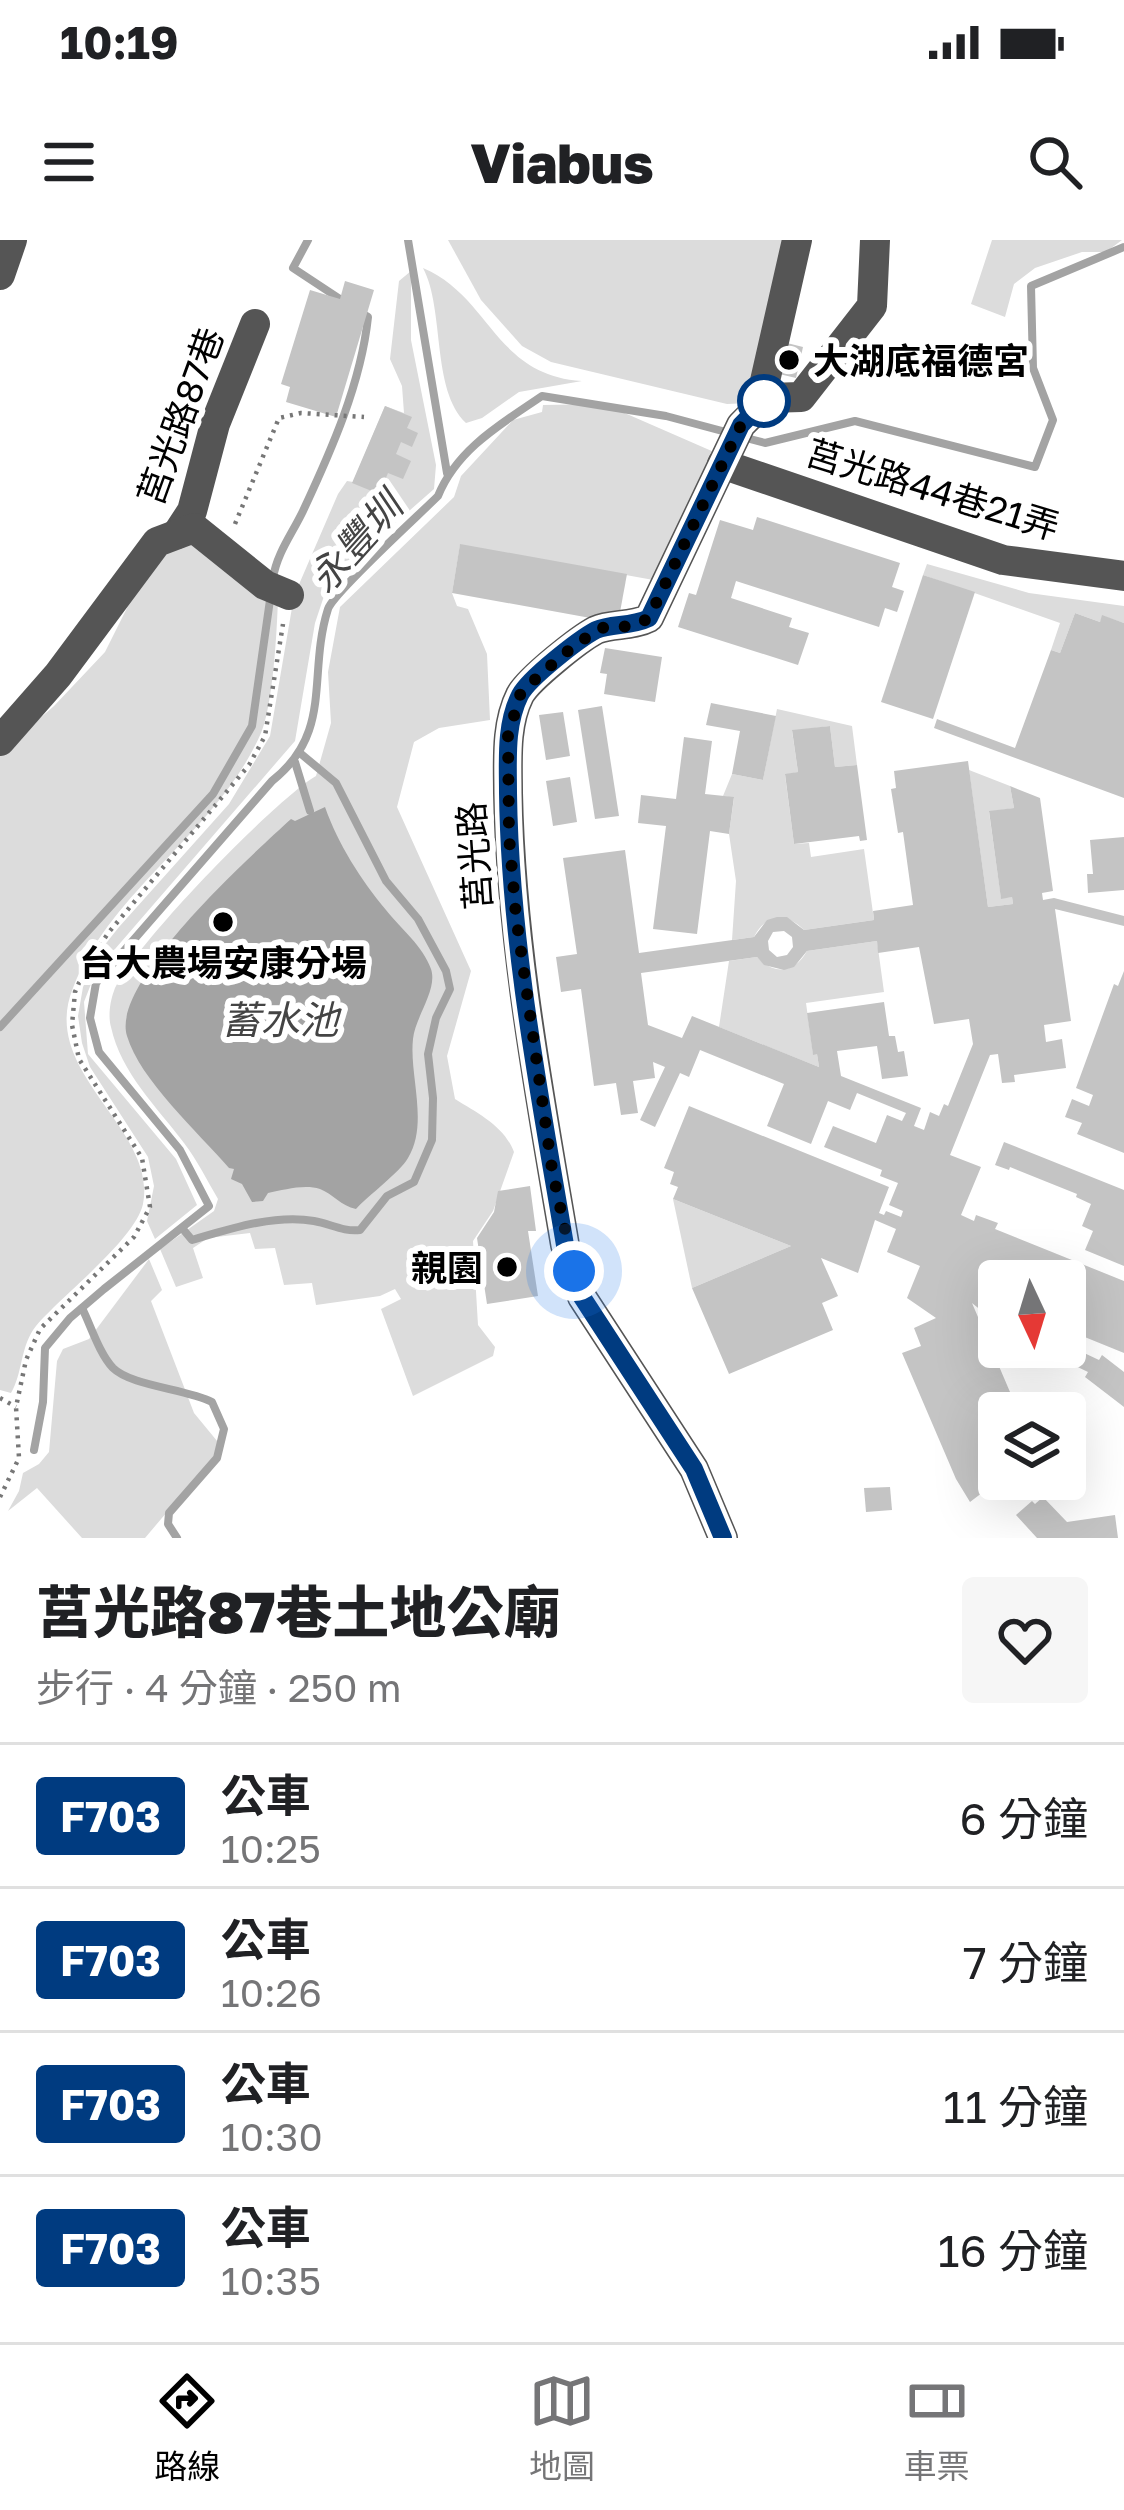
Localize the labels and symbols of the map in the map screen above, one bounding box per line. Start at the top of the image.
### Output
street label: 莒光路87巷 [128,322,232,510]
place label: 大湖底福德宮 [813,339,1029,382]
marker: 大湖底福德宮 [776,347,802,373]
unlabelled marker [739,376,789,426]
street label: 莒光路44巷21弄 [801,430,1065,548]
water label: 永豐圳 [298,479,415,601]
street label: 莒光路 [449,801,499,911]
marker: 台大農場安康分場 [210,909,236,935]
place label: 台大農場安康分場 [79,941,367,984]
water label: 蓄水池 [221,996,342,1043]
your location [544,1241,604,1301]
place label: 親園 [411,1246,483,1289]
marker: 親園 [494,1254,520,1280]
north arrow [978,1260,1086,1368]

